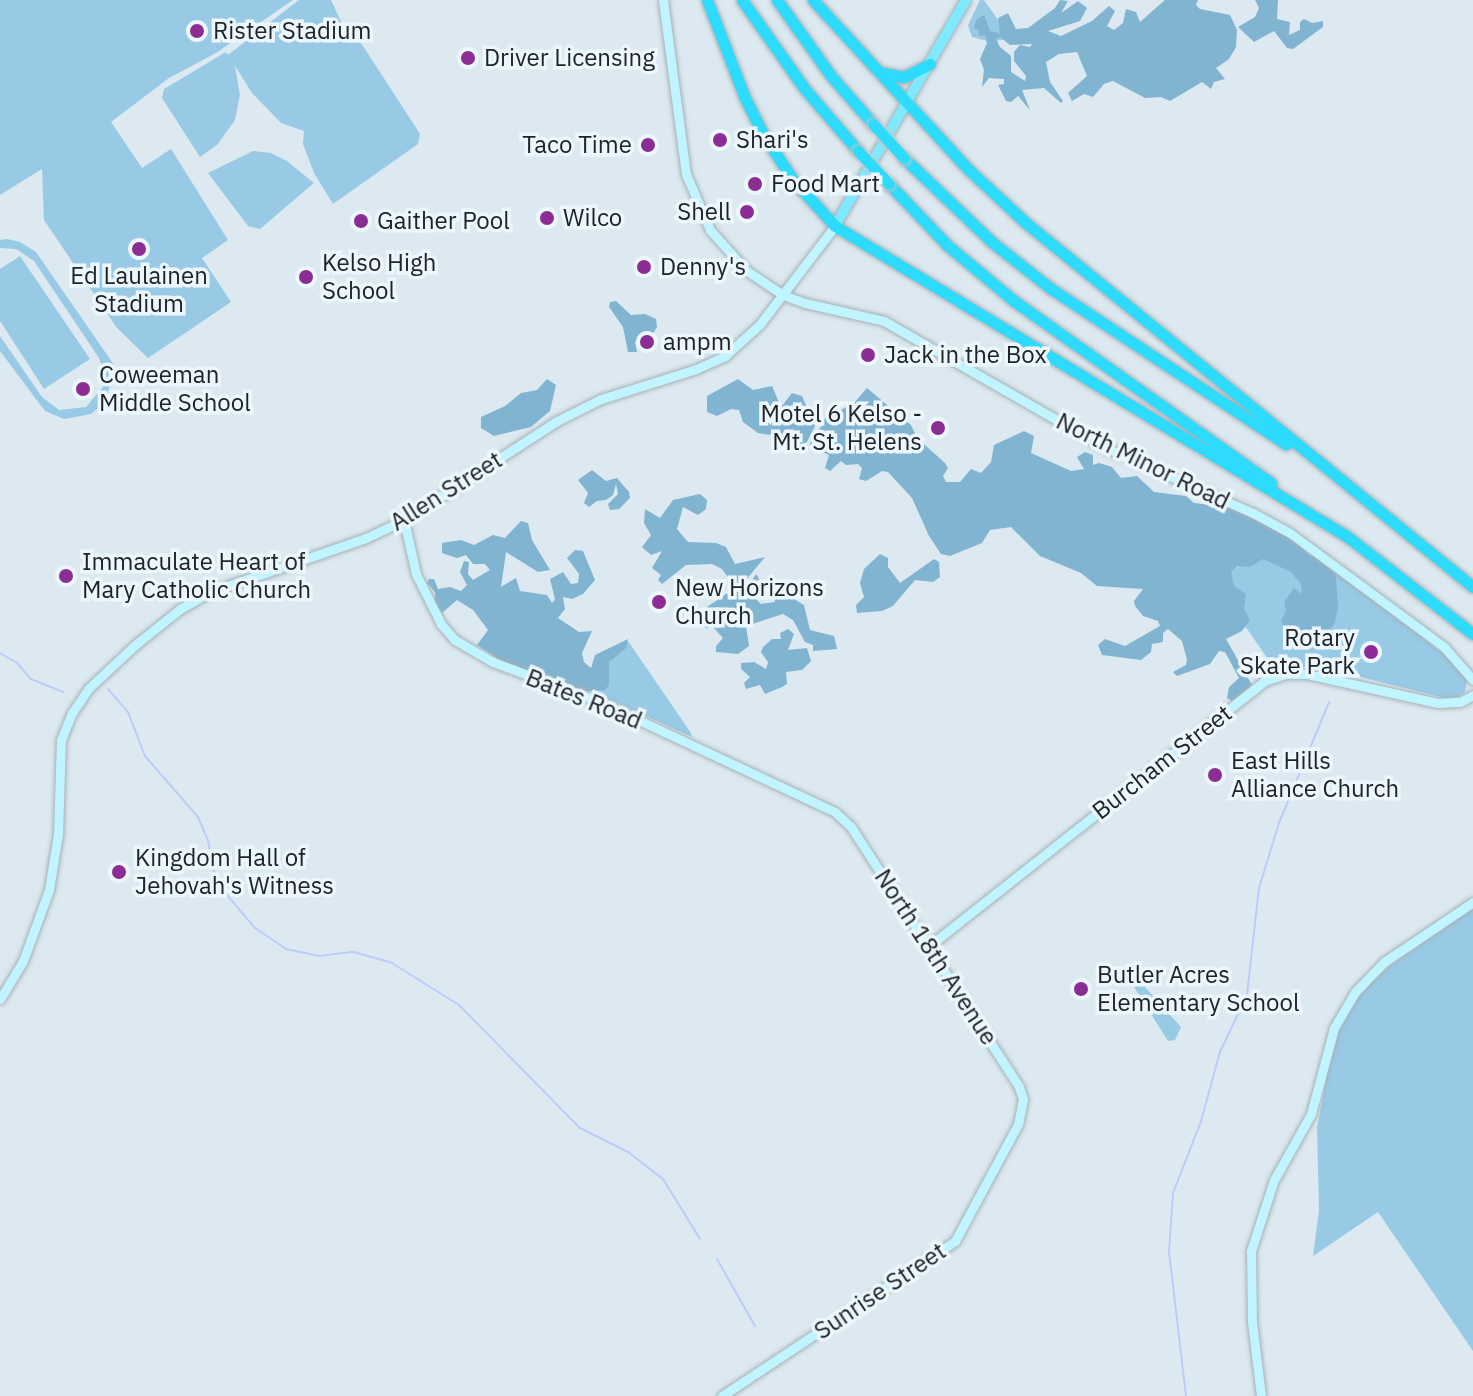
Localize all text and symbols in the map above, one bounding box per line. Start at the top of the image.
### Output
place label: Rister Stadium [213,17,372,45]
marker: Rister Stadium [188,22,206,40]
place label: Driver Licensing [484,44,655,72]
marker: Driver Licensing [459,49,477,67]
place label: Shari's [736,126,809,154]
place label: Taco Time [522,131,632,159]
marker: Shari's [711,131,729,149]
marker: Taco Time [639,136,657,154]
place label: Food Mart [771,170,880,198]
marker: Food Mart [746,175,764,193]
place label: Shell [677,198,731,226]
marker: Shell [738,203,756,221]
place label: Wilco [563,204,622,232]
place label: Gaither Pool [377,207,510,235]
marker: Wilco [538,209,556,227]
marker: Gaither Pool [352,212,370,230]
marker: Ed Laulainen Stadium [130,240,148,258]
place label: Kelso High School [322,249,436,305]
place label: Denny's [660,253,746,281]
marker: Denny's [635,258,653,276]
place label: Ed Laulainen Stadium [70,262,208,318]
marker: Kelso High School [297,268,315,286]
place label: ampm [663,328,732,356]
marker: ampm [638,333,656,351]
place label: Jack in the Box [884,341,1047,369]
marker: Jack in the Box [859,346,877,364]
place label: Coweeman Middle School [99,361,251,417]
marker: Coweeman Middle School [74,380,92,398]
place label: Motel 6 Kelso - Mt. St. Helens [761,400,922,456]
street label: North Minor Road [1052,407,1234,515]
marker: Motel 6 Kelso - Mt. St. Helens [929,419,947,437]
street label: Allen Street [385,445,507,537]
place label: Immaculate Heart of Mary Catholic Church [82,548,311,604]
marker: Immaculate Heart of Mary Catholic Church [57,567,75,585]
place label: New Horizons Church [675,574,824,630]
marker: New Horizons Church [650,593,668,611]
place label: Rotary Skate Park [1240,624,1355,680]
marker: Rotary Skate Park [1362,643,1380,661]
street label: Bates Road [522,663,646,735]
street label: Burcham Street [1087,699,1237,825]
place label: East Hills Alliance Church [1231,747,1399,803]
marker: East Hills Alliance Church [1206,766,1224,784]
place label: Kingdom Hall of Jehovah's Witness [135,844,334,900]
marker: Kingdom Hall of Jehovah's Witness [110,863,128,881]
street label: North 18th Avenue [868,864,1004,1050]
place label: Butler Acres Elementary School [1097,961,1299,1017]
marker: Butler Acres Elementary School [1072,980,1090,998]
street label: Sunrise Street [809,1236,951,1346]

